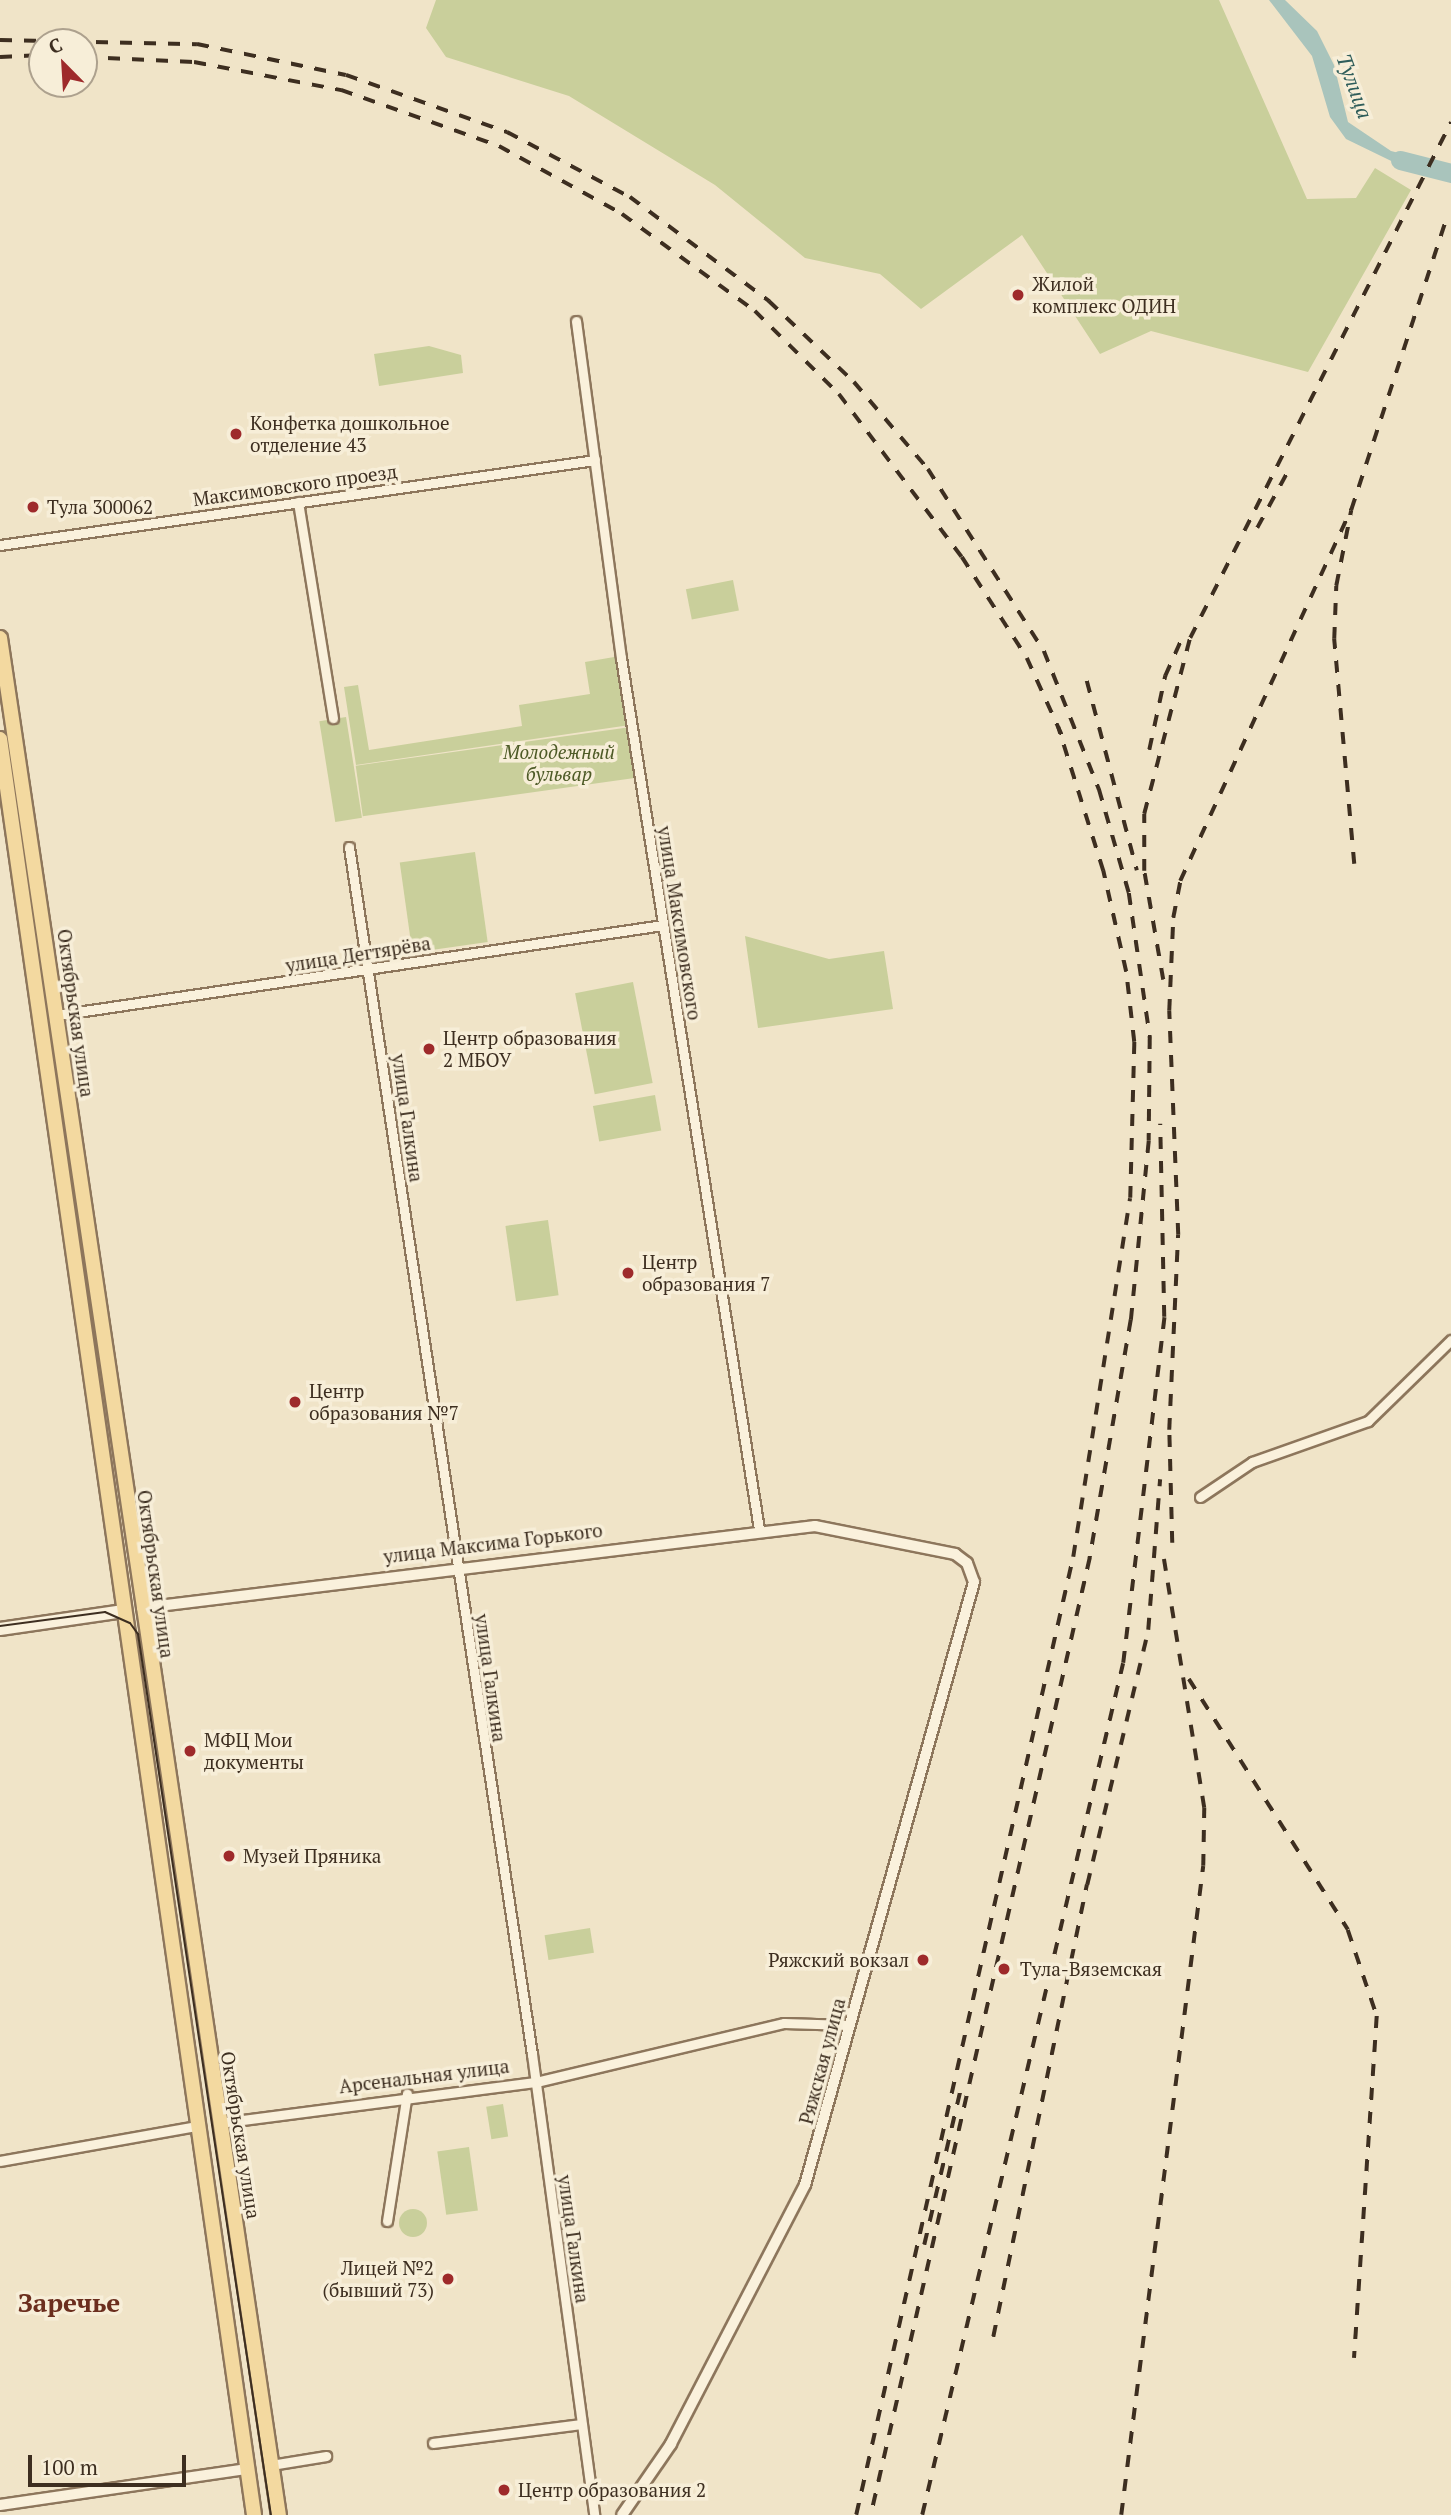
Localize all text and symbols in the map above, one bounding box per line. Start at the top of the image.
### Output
north arrow [28,28,98,98]
text: С [44,31,66,59]
water label: Тулица [1332,50,1378,122]
place label: Жилой комплекс ОДИН [1032,273,1176,317]
marker: Жилой комплекс ОДИН [1010,287,1026,303]
place label: Конфетка дошкольное отделение 43 [250,412,450,456]
marker: Конфетка дошкольное отделение 43 [228,426,244,442]
street label: Максимовского проезд [191,459,399,511]
place label: Тула 300062 [47,496,153,518]
marker: Тула 300062 [25,499,41,515]
park label: Молодежный бульвар [503,741,615,785]
street label: улица Максимовского [653,824,707,1022]
street label: Октябрьская улица [53,927,99,1099]
street label: улица Дегтярёва [284,931,432,977]
place label: Центр образования 2 МБОУ [443,1027,616,1071]
marker: Центр образования 2 МБОУ [421,1041,437,1057]
street label: улица Галкина [388,1052,428,1184]
place label: Центр образования 7 [642,1251,770,1295]
marker: Центр образования 7 [620,1265,636,1281]
place label: Центр образования №7 [309,1380,459,1424]
marker: Центр образования №7 [287,1394,303,1410]
street label: Октябрьская улица [133,1488,179,1660]
street label: улица Максима Горького [382,1518,604,1568]
street label: улица Галкина [471,1612,511,1744]
place label: МФЦ Мои документы [204,1729,304,1773]
marker: МФЦ Мои документы [182,1743,198,1759]
place label: Музей Пряника [243,1845,381,1867]
marker: Музей Пряника [221,1848,237,1864]
place label: Ряжский вокзал [768,1949,909,1971]
marker: Ряжский вокзал [915,1952,931,1968]
place label: Тула-Вяземская [1020,1958,1162,1980]
marker: Тула-Вяземская [994,1959,1014,1979]
street label: Ряжская улица [794,1995,850,2127]
street label: Октябрьская улица [216,2049,266,2221]
street label: Арсенальная улица [338,2054,510,2098]
street label: улица Галкина [554,2173,594,2305]
place label: Лицей №2 (бывший 73) [323,2257,434,2301]
marker: Лицей №2 (бывший 73) [440,2271,456,2287]
district label: Заречье [18,2287,120,2319]
scale bar [32,2442,189,2486]
text: 100 m [41,2453,98,2481]
place label: Центр образования 2 [518,2479,706,2501]
marker: Центр образования 2 [496,2482,512,2498]

